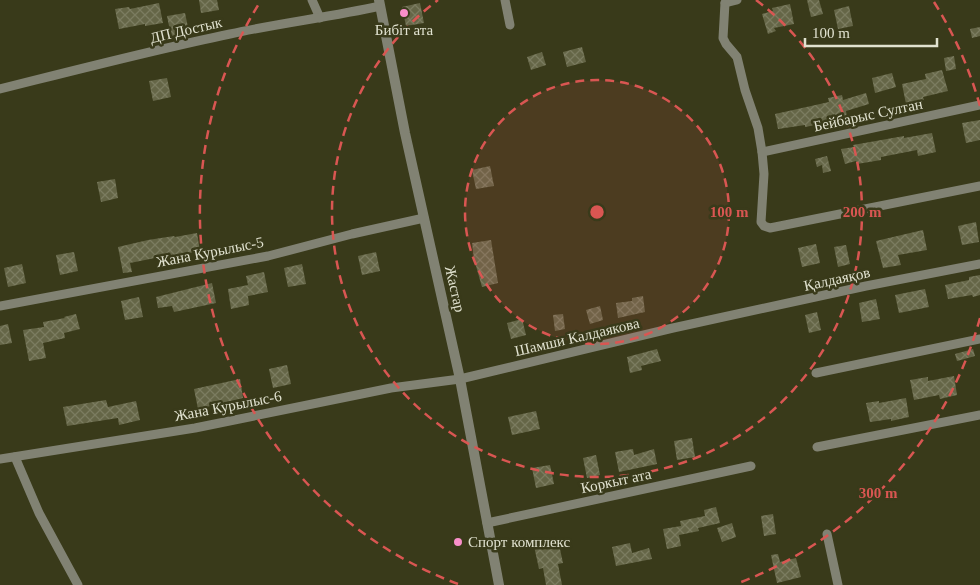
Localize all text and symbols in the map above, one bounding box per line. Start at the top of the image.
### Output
marker: Бибіт ата [398,7,410,19]
street label: ДП Достык [148,14,224,46]
scale bar [805,15,938,47]
place label: Бибіт ата [375,22,434,38]
text: 100 m [812,25,850,41]
street label: Бейбарыс Султан [812,96,924,134]
centre of rings [588,203,606,221]
text: 100 m [710,204,749,220]
text: 200 m [843,204,882,220]
street label: Жана Курылыс-5 [155,234,265,270]
street label: Жастар [442,264,468,314]
street label: Қалдаяқов [802,264,872,294]
street label: Шамши Калдаякова [513,315,641,359]
street label: Жана Курылыс-6 [173,388,283,424]
street label: Коркыт ата [579,466,653,496]
text: 300 m [859,485,898,501]
place label: Спорт комплекс [468,534,570,550]
marker: Спорт комплекс [452,536,464,548]

